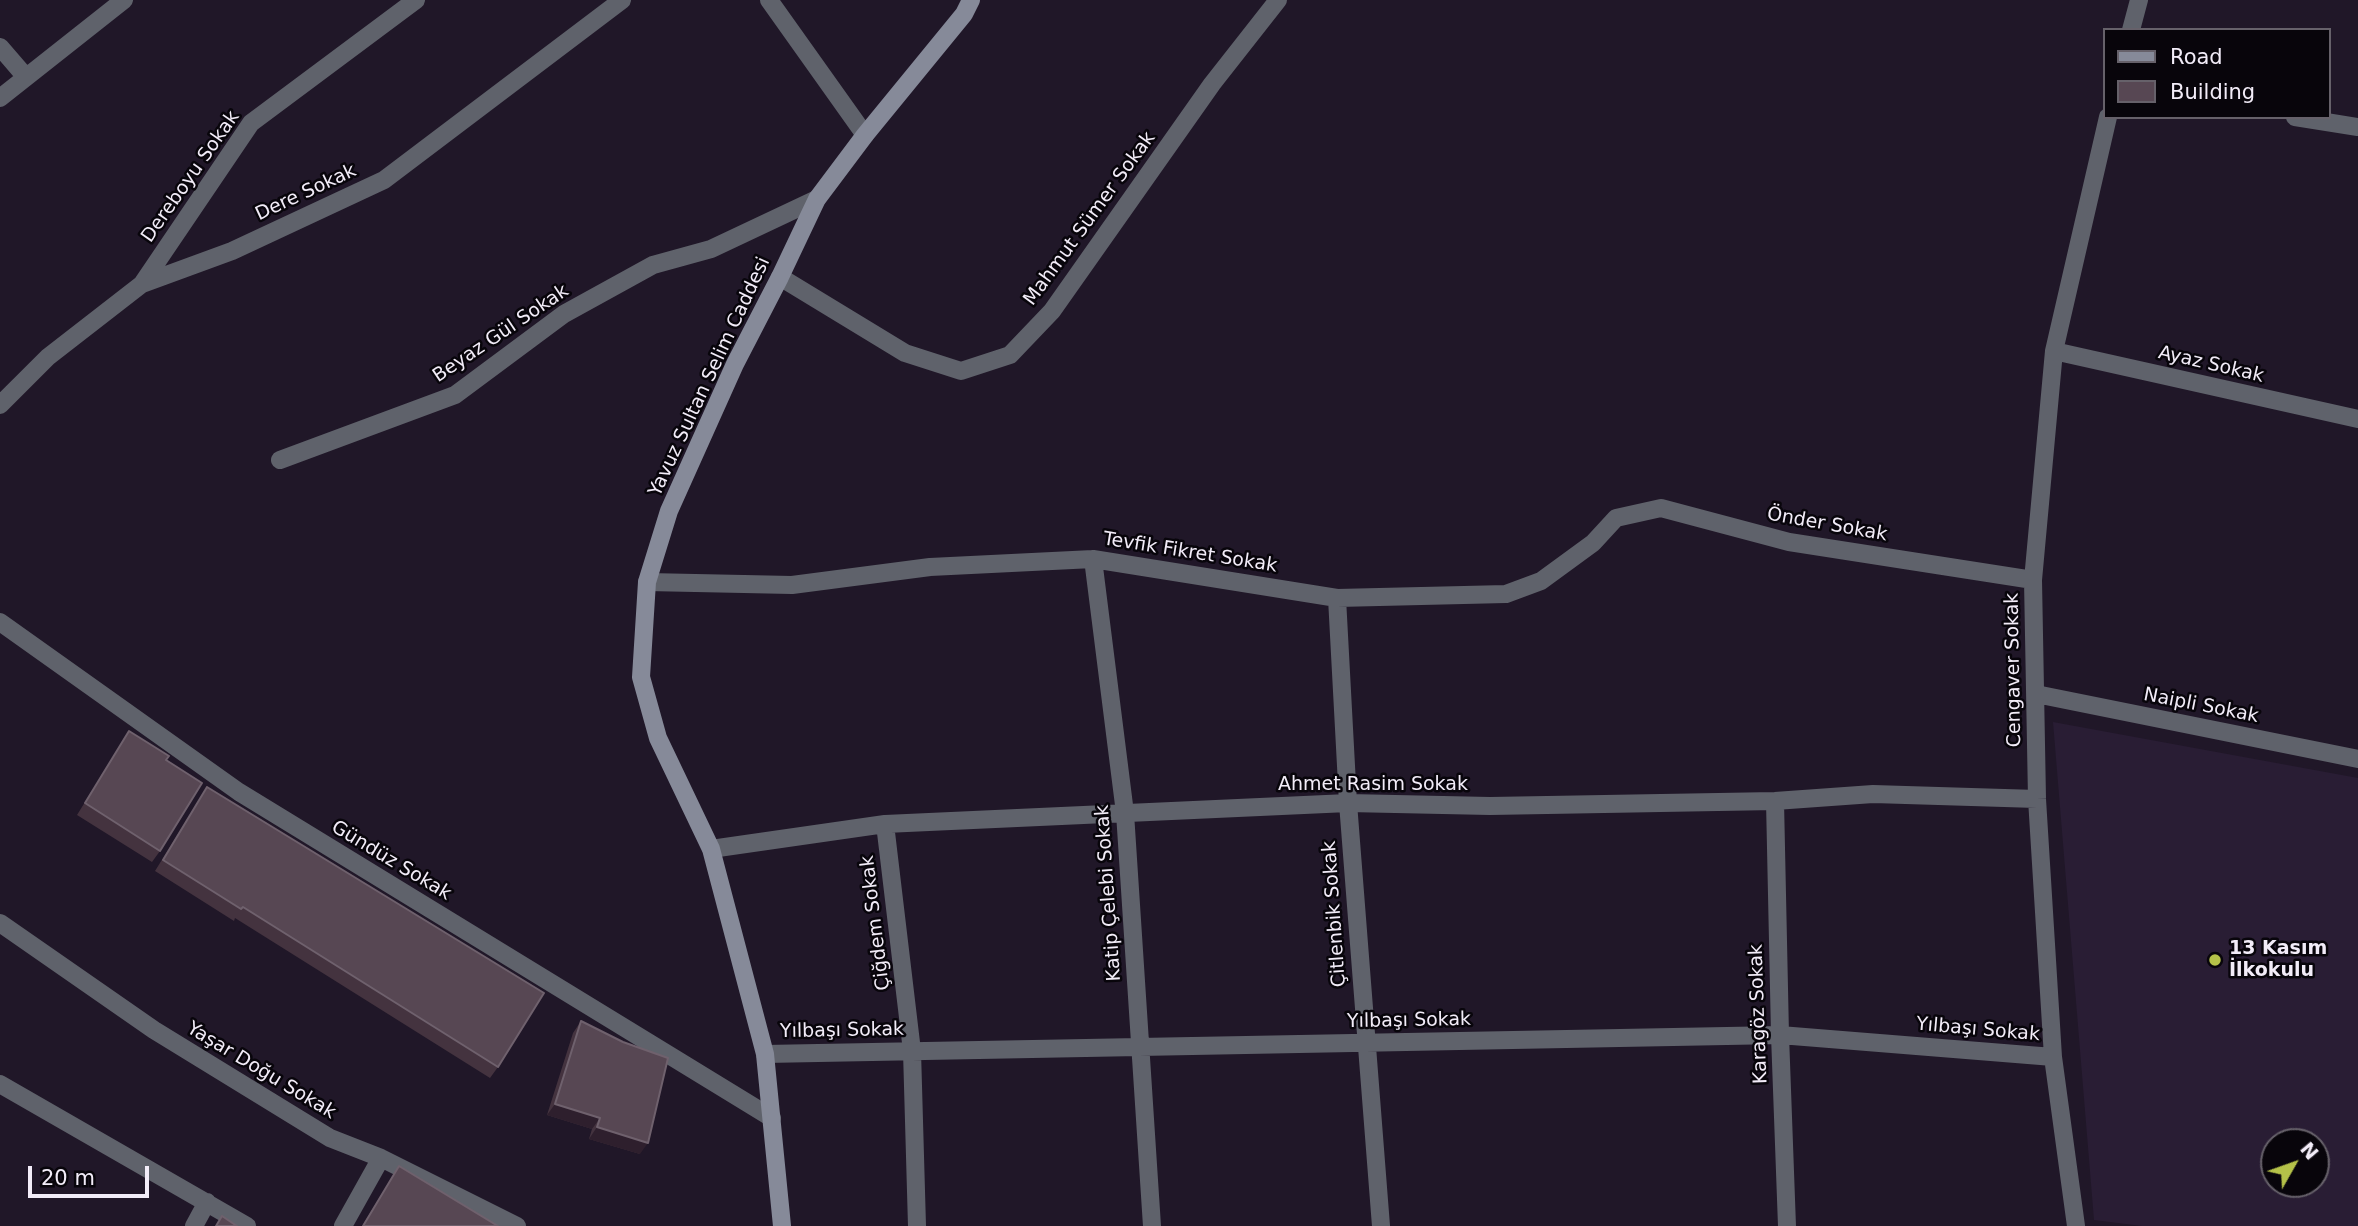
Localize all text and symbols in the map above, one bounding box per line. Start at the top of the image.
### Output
legend [2102,28,2330,119]
text: Road [2170,45,2223,69]
text: Building [2170,80,2255,104]
street label: Dereboyu Sokak [137,107,245,247]
street label: Mahmut Sümer Sokak [1019,128,1161,310]
street label: Dere Sokak [252,160,360,226]
street label: Yavuz Sultan Selim Caddesi [644,254,776,500]
street label: Beyaz Gül Sokak [429,280,573,388]
street label: Ayaz Sokak [2156,342,2266,388]
street label: Önder Sokak [1765,503,1889,547]
street label: Tevfik Fikret Sokak [1101,528,1279,578]
street label: Cengaver Sokak [2001,593,2027,747]
street label: Naipli Sokak [2142,684,2260,728]
street label: Ahmet Rasim Sokak [1278,774,1468,796]
street label: Katip Çelebi Sokak [1091,804,1127,982]
street label: Gündüz Sokak [327,816,455,906]
street label: Çitlenbik Sokak [1319,840,1351,988]
street label: Çiğdem Sokak [856,854,896,992]
place label: 13 Kasım İlkokulu [2229,938,2327,982]
street label: Karagöz Sokak [1745,944,1773,1084]
marker: 13 Kasım İlkokulu [2207,952,2223,968]
street label: Yılbaşı Sokak [1347,1009,1471,1033]
street label: Yılbaşı Sokak [1915,1013,2041,1047]
street label: Yaşar Doğu Sokak [183,1018,339,1124]
street label: Yılbaşı Sokak [780,1019,904,1043]
north arrow [2260,1128,2330,1198]
text: N [2296,1138,2323,1164]
scale bar [32,1152,152,1196]
text: 20 m [41,1166,95,1190]

